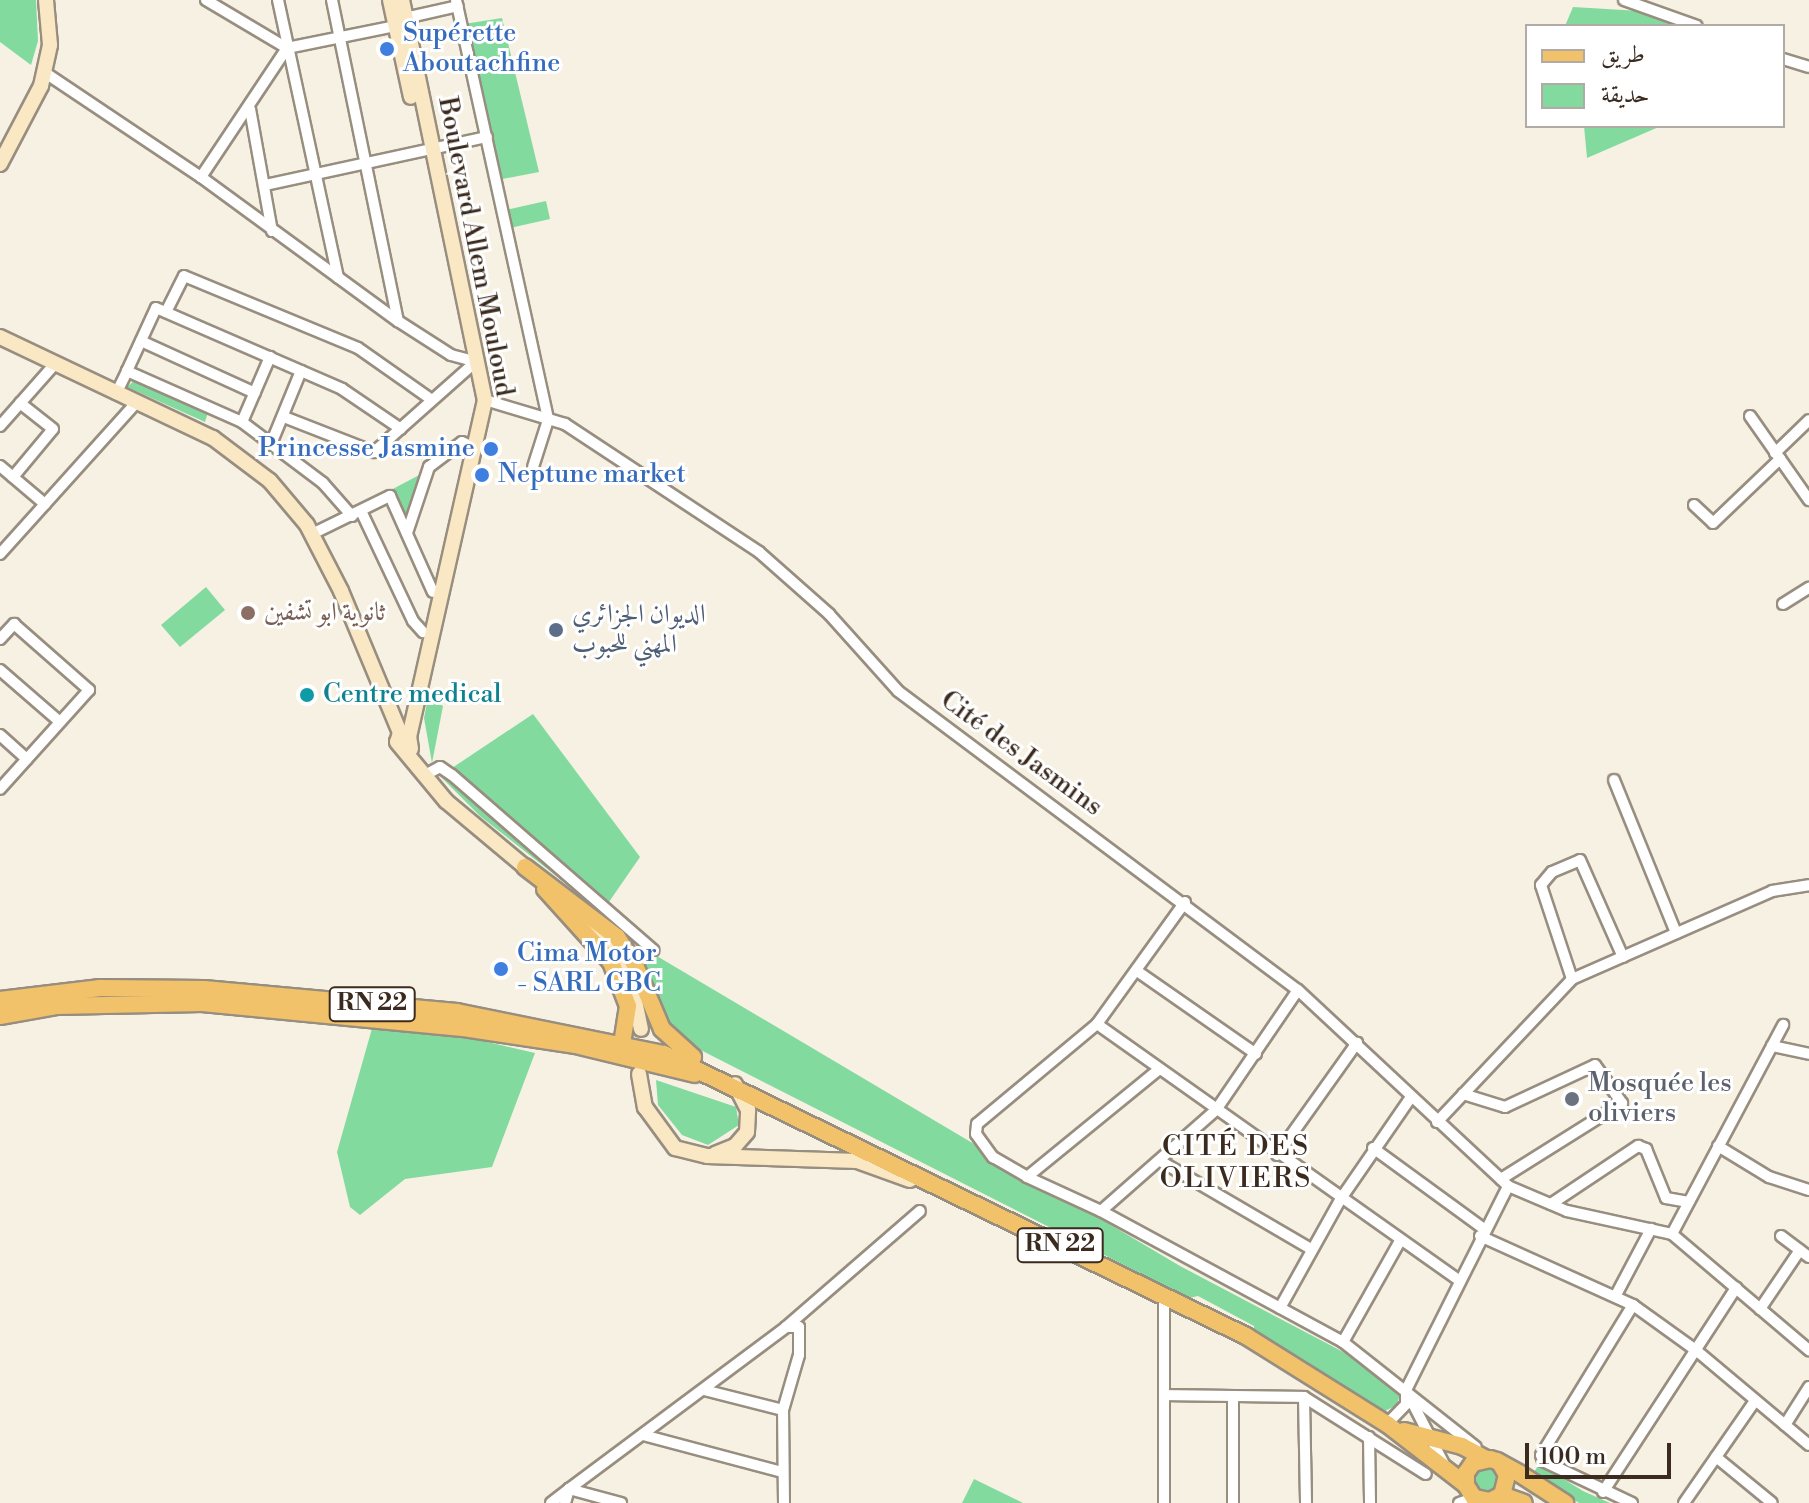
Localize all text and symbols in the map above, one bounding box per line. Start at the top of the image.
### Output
place label: Supérette Aboutachfine [403,18,560,80]
legend [1525,24,1785,128]
marker: Supérette Aboutachfine [378,40,396,58]
text: طريق [1601,40,1645,70]
text: حديقة [1601,80,1650,110]
street label: Boulevard Allem Mouloud [431,95,519,399]
place label: Princesse Jasmine [258,433,475,465]
marker: Princesse Jasmine [482,440,500,458]
place label: Neptune market [498,459,686,491]
marker: Neptune market [473,466,491,484]
place label: ثانوية ابو تشفين [264,597,385,629]
place label: الديوان الجزائري المهني للحبوب [572,599,706,660]
marker: ثانوية ابو تشفين [239,604,257,622]
marker: الديوان الجزائري المهني للحبوب [547,621,565,639]
place label: Centre medical [323,679,501,711]
street label: Cité des Jasmins [934,685,1108,823]
marker: Centre medical [298,686,316,704]
place label: Cima Motor - SARL GBC [517,938,661,1000]
marker: Cima Motor - SARL GBC [492,960,510,978]
road number: RN 22 [328,984,416,1024]
place label: Mosquée les oliviers [1588,1068,1732,1130]
marker: Mosquée les oliviers [1563,1090,1581,1108]
district label: CITÉ DES OLIVIERS [1160,1130,1312,1196]
road number: RN 22 [1016,1225,1104,1265]
scale bar [1529,1427,1675,1477]
text: 100 m [1539,1442,1606,1472]

